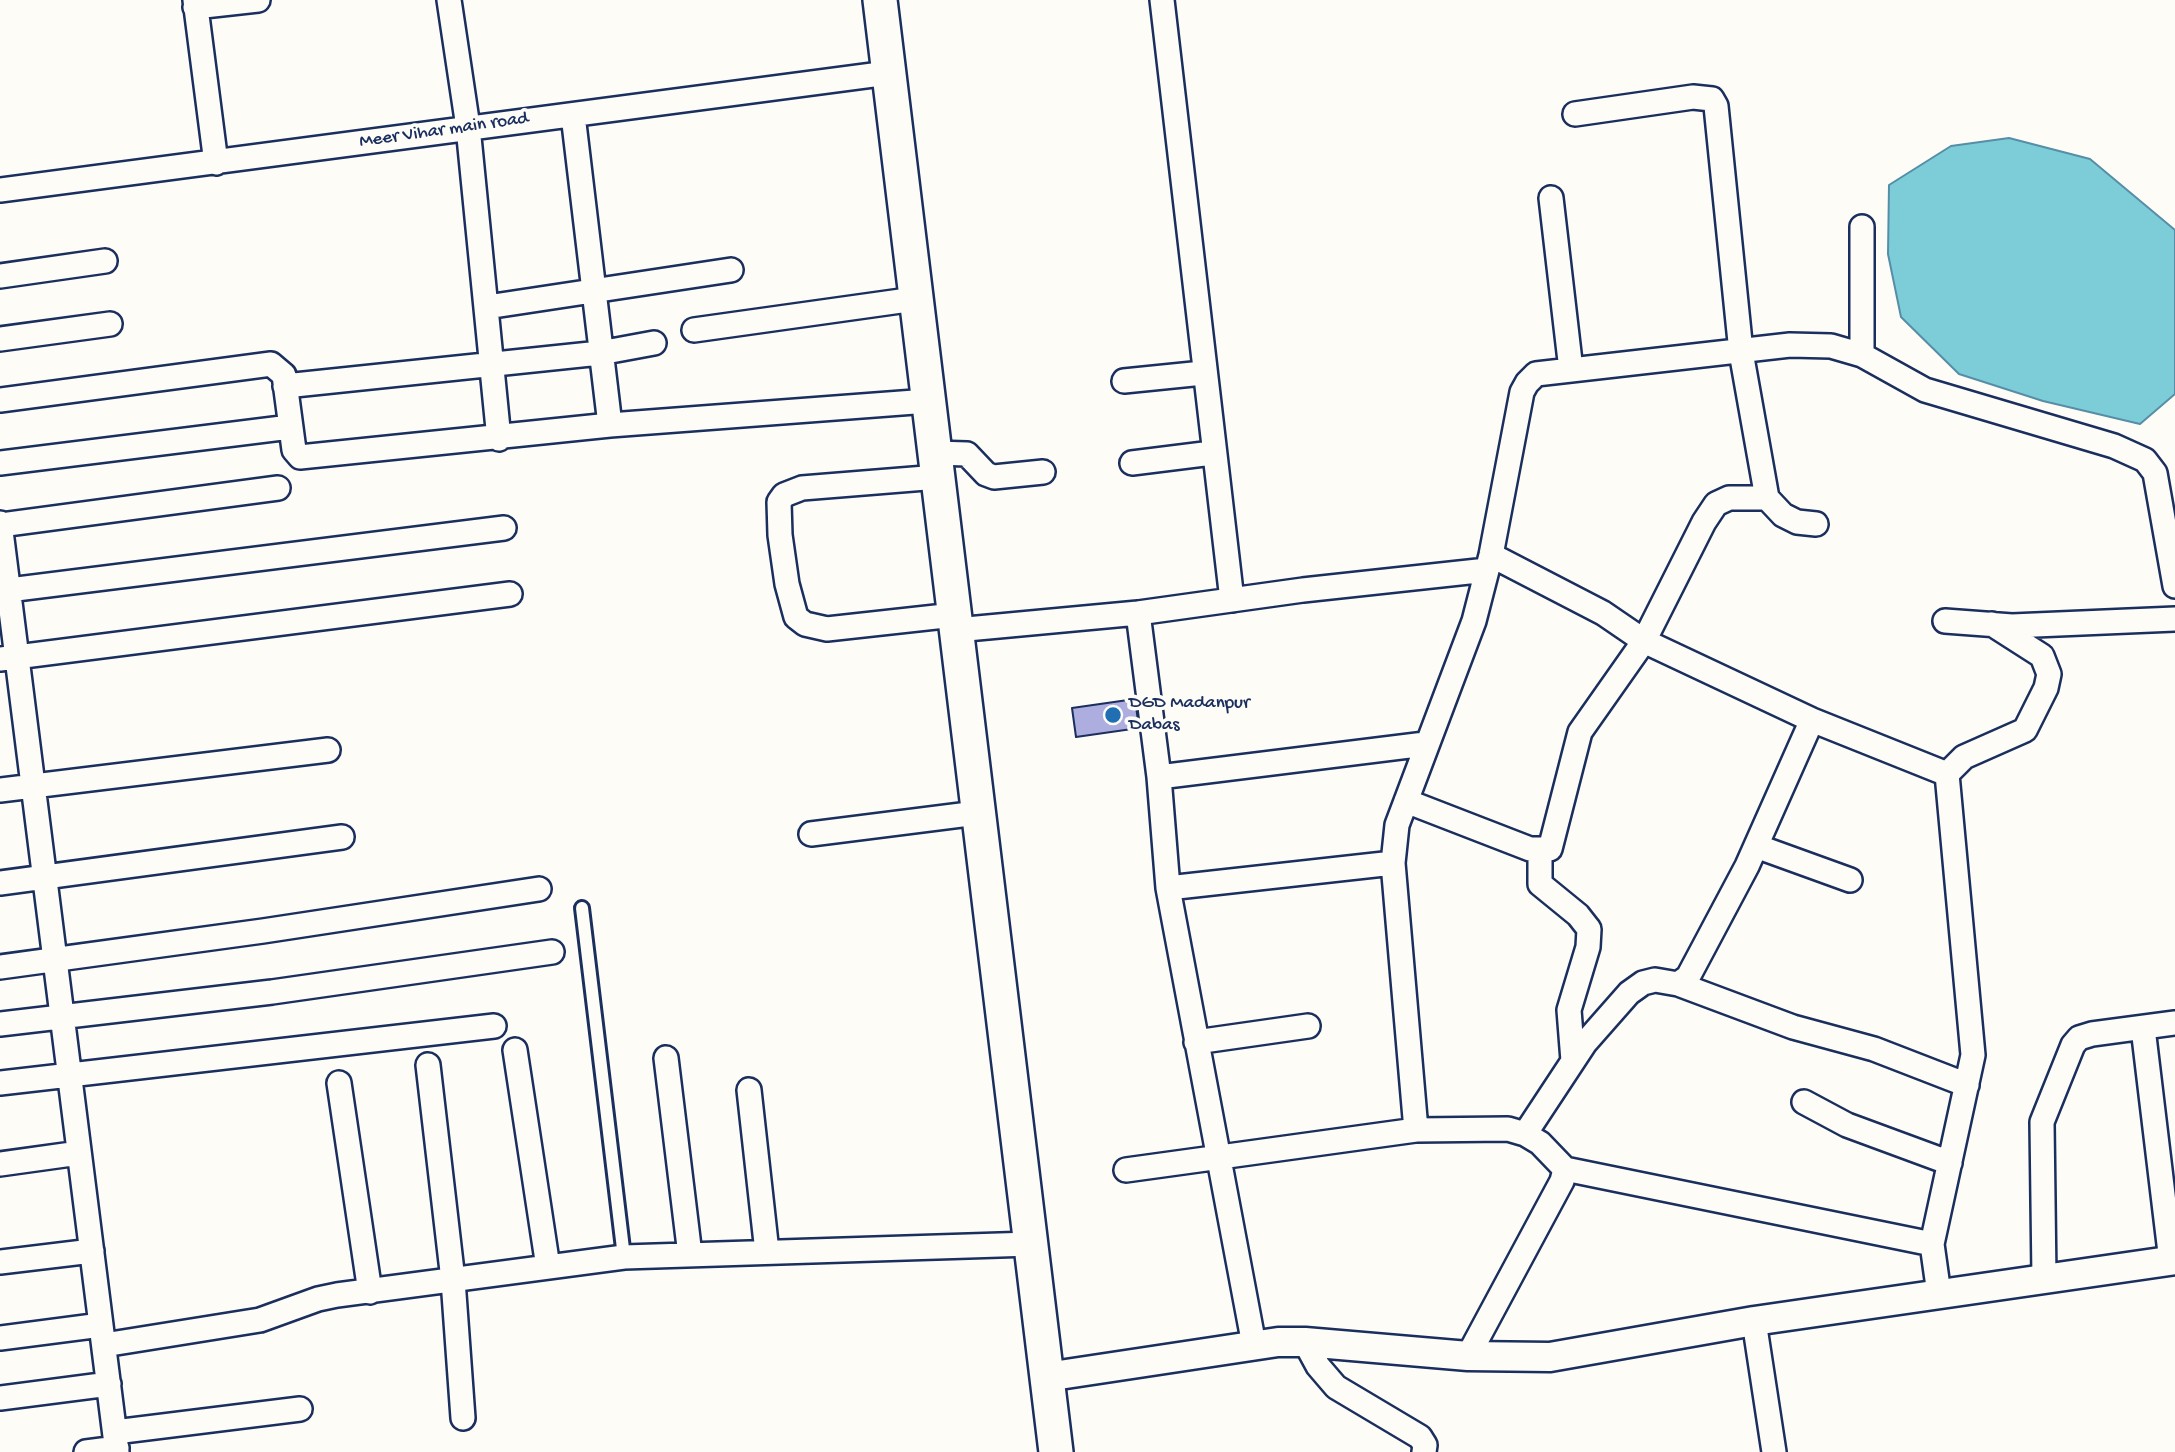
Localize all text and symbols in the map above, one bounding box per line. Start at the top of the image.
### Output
street label: Meer Vihar main road [358,108,530,154]
place label: DGD Madanpur Dabas [1129,693,1250,737]
marker: DGD Madanpur Dabas [1103,705,1123,725]

